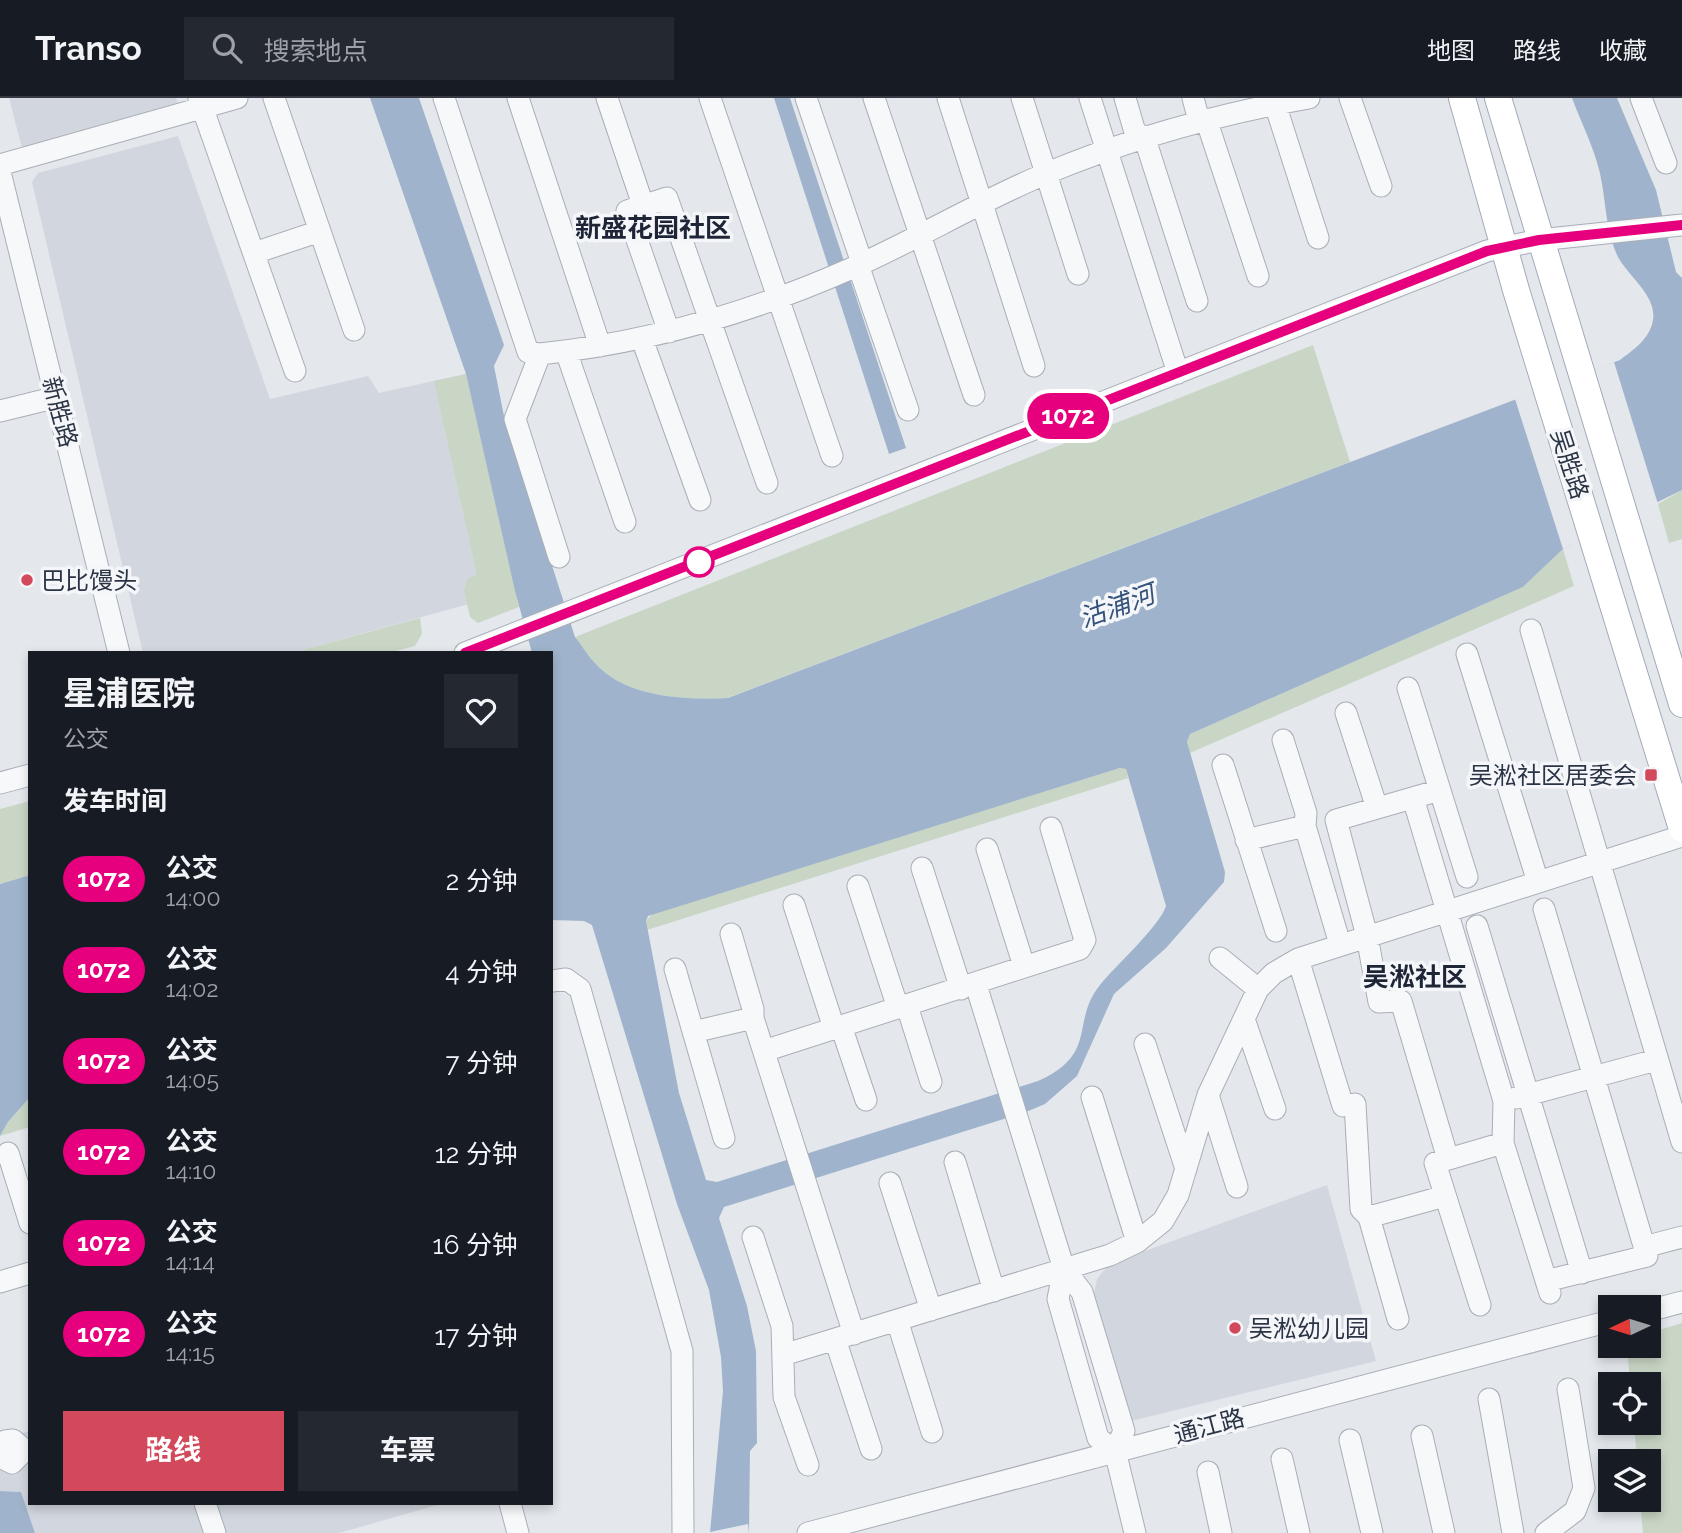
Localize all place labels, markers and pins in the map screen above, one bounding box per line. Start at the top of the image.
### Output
unlabelled marker [684,547,714,577]
place label: 巴比馒头 [41,566,137,595]
marker: 巴比馒头 [19,572,35,588]
place label: 吴淞社区居委会 [1469,761,1637,790]
marker: 吴淞社区居委会 [1643,767,1659,783]
place label: 吴淞幼儿园 [1249,1314,1369,1343]
marker: 吴淞幼儿园 [1227,1320,1243,1336]

